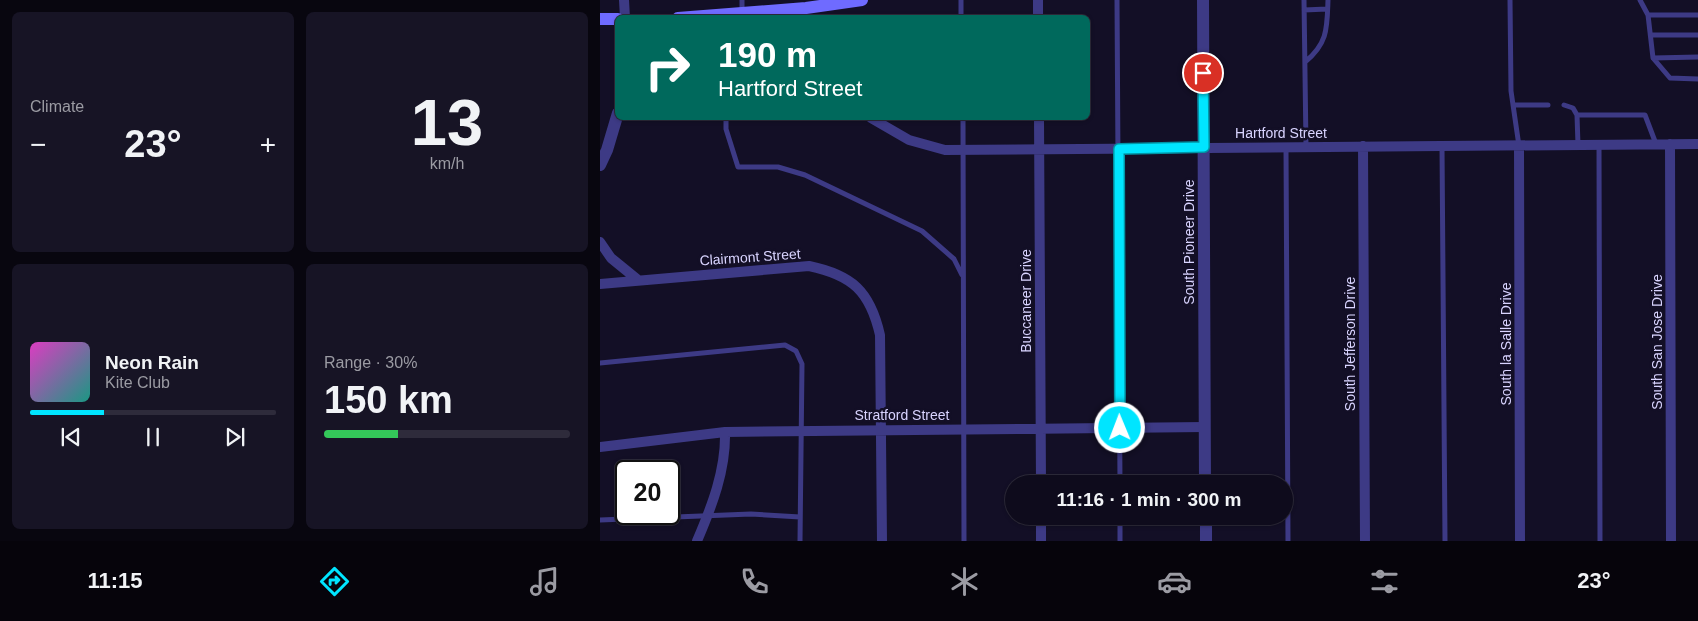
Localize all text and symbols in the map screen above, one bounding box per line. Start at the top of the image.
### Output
icon: right [635,35,700,100]
text: 190 m [718,35,817,74]
pin [1182,52,1224,94]
icon: arrive [1189,59,1217,87]
text: Hartford Street [718,76,862,101]
text: 13 [411,86,483,159]
text: Climate [30,98,84,115]
text: 23° [124,123,182,165]
street label: Hartford Street [1235,125,1327,141]
text: − [30,129,46,160]
text: + [260,129,276,160]
text: km/h [430,155,464,172]
street label: South Pioneer Drive [1181,179,1197,305]
street label: Clairmont Street [699,245,801,269]
street label: Buccaneer Drive [1018,249,1034,353]
street label: South San Jose Drive [1649,274,1665,410]
street label: South Jefferson Drive [1342,277,1358,411]
street label: South la Salle Drive [1498,282,1514,405]
text: Neon Rain [105,352,199,373]
text: Range · 30% [324,354,417,371]
text: Kite Club [105,374,170,391]
text: 150 km [324,379,453,421]
position arrow [1093,401,1145,453]
street label: Stratford Street [855,407,950,423]
icon: previous [57,423,85,451]
icon: pause [139,423,167,451]
icon: next [221,423,249,451]
speed limit sign: 20 [615,460,680,525]
text: 11:16 · 1 min · 300 m [1057,489,1241,510]
icon: directions [317,564,352,599]
icon: music [527,564,562,599]
icon: phone [737,564,772,599]
icon: climate [947,564,982,599]
icon: car [1157,564,1192,599]
icon: filters [1367,564,1402,599]
text: 11:15 [87,568,143,593]
text: 23° [1577,568,1610,593]

